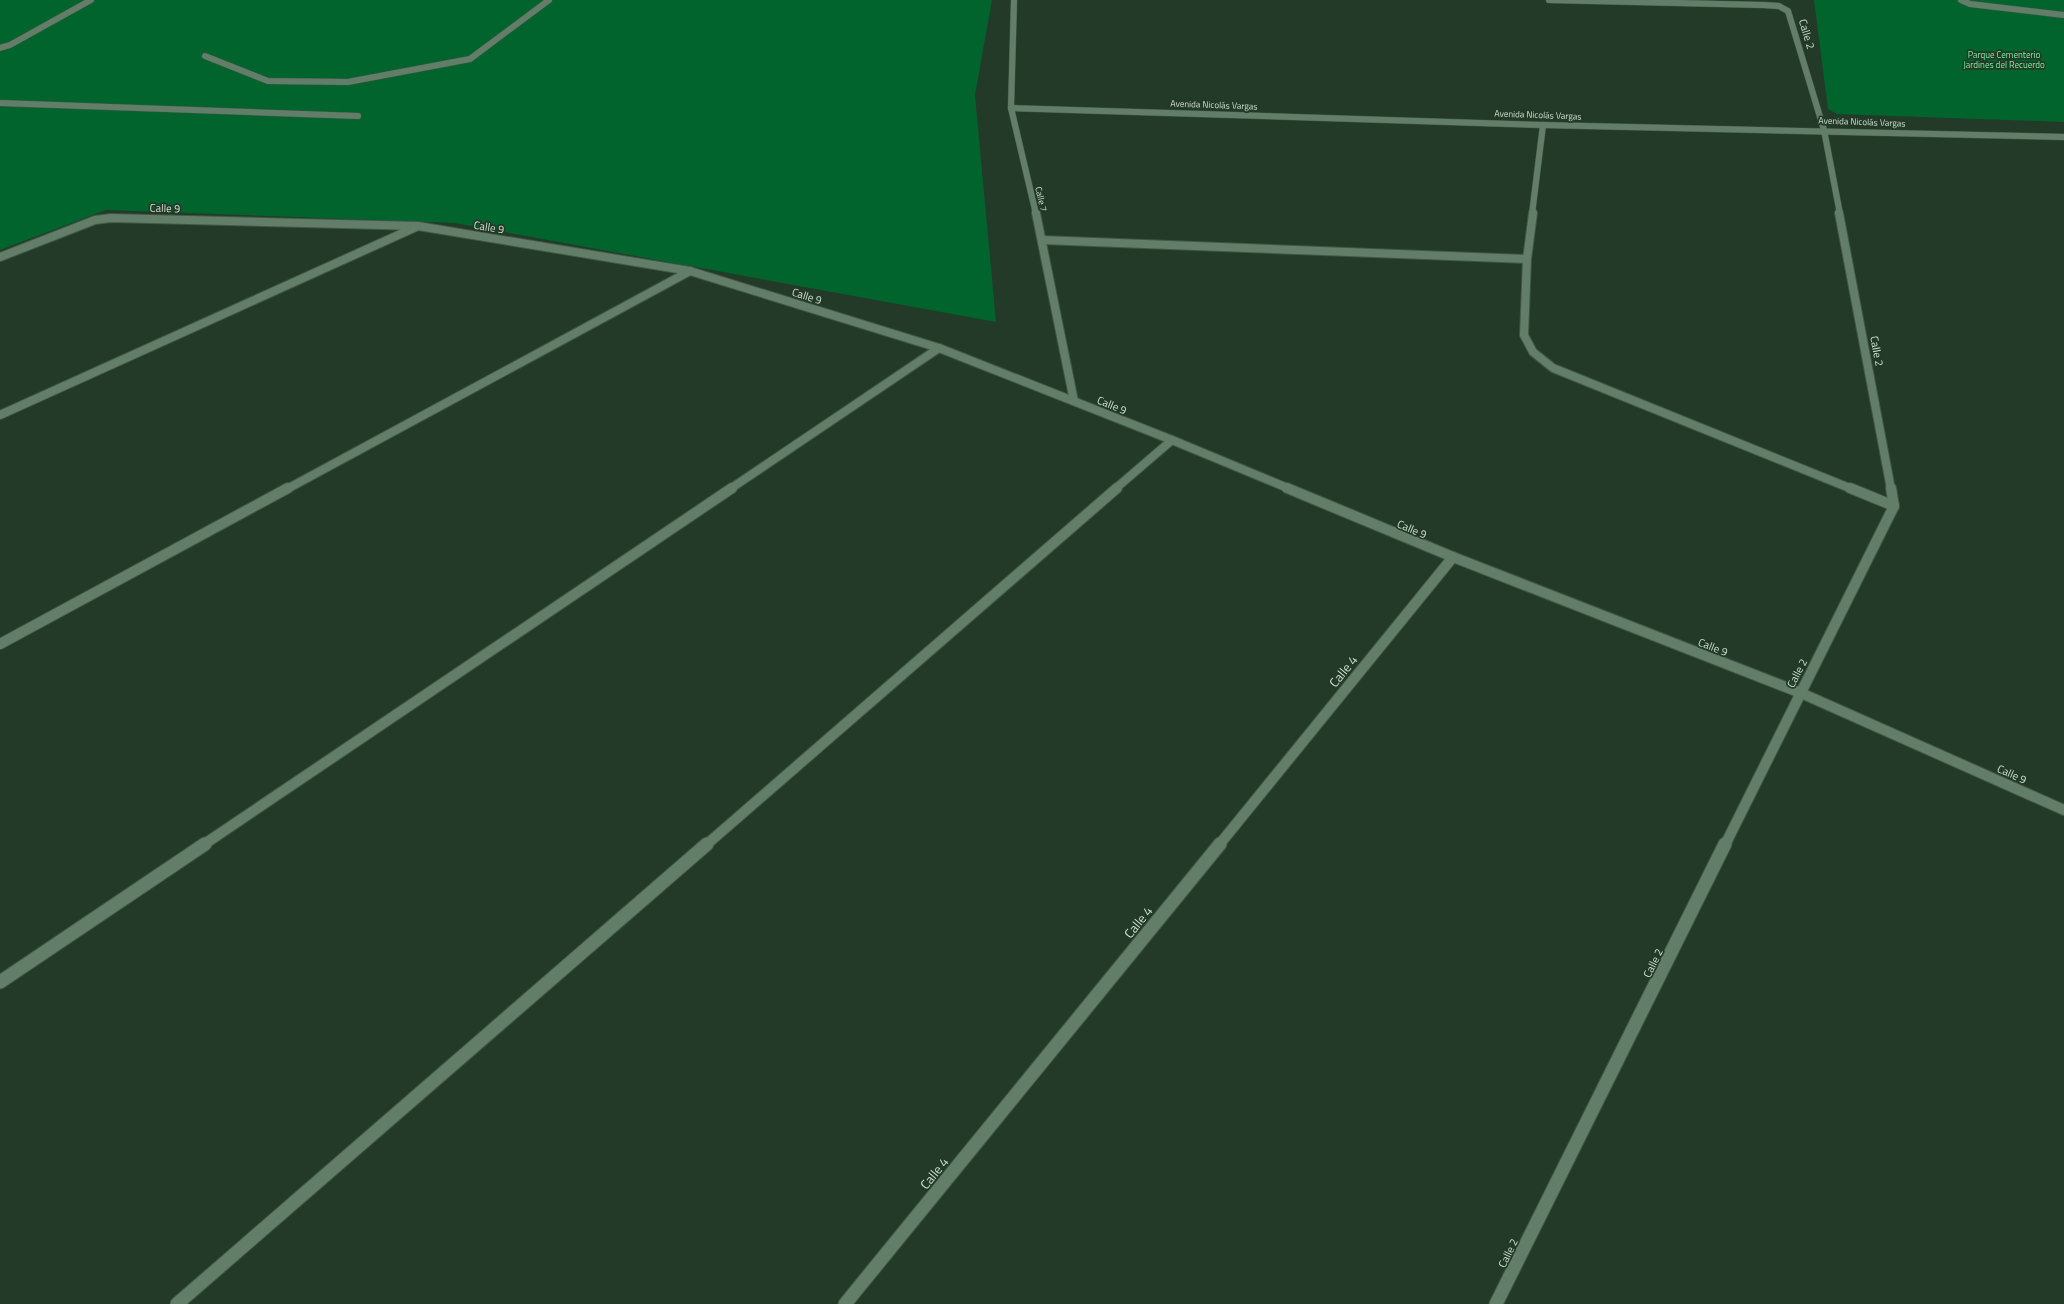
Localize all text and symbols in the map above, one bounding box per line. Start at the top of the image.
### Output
street label: Calle 2 [1795,17,1819,51]
park label: Parque Cementerio Jardines del Recuerdo [1963,48,2045,71]
street label: Avenida Nicolás Vargas [1170,96,1258,113]
street label: Avenida Nicolás Vargas [1494,106,1582,123]
street label: Avenida Nicolás Vargas [1818,113,1906,130]
street label: Calle 7 [1032,185,1051,213]
street label: Calle 9 [149,199,181,217]
street label: Calle 9 [473,217,505,237]
street label: Calle 9 [790,284,824,308]
street label: Calle 2 [1866,334,1888,368]
street label: Calle 9 [1095,392,1129,418]
street label: Calle 9 [1395,516,1429,542]
street label: Calle 9 [1696,634,1730,660]
street label: Calle 4 [1324,651,1362,691]
street label: Calle 2 [1783,656,1811,690]
street label: Calle 9 [1995,760,2029,788]
street label: Calle 4 [1119,902,1157,942]
street label: Calle 2 [1639,946,1667,980]
street label: Calle 4 [915,1153,953,1193]
street label: Calle 2 [1494,1236,1522,1270]

